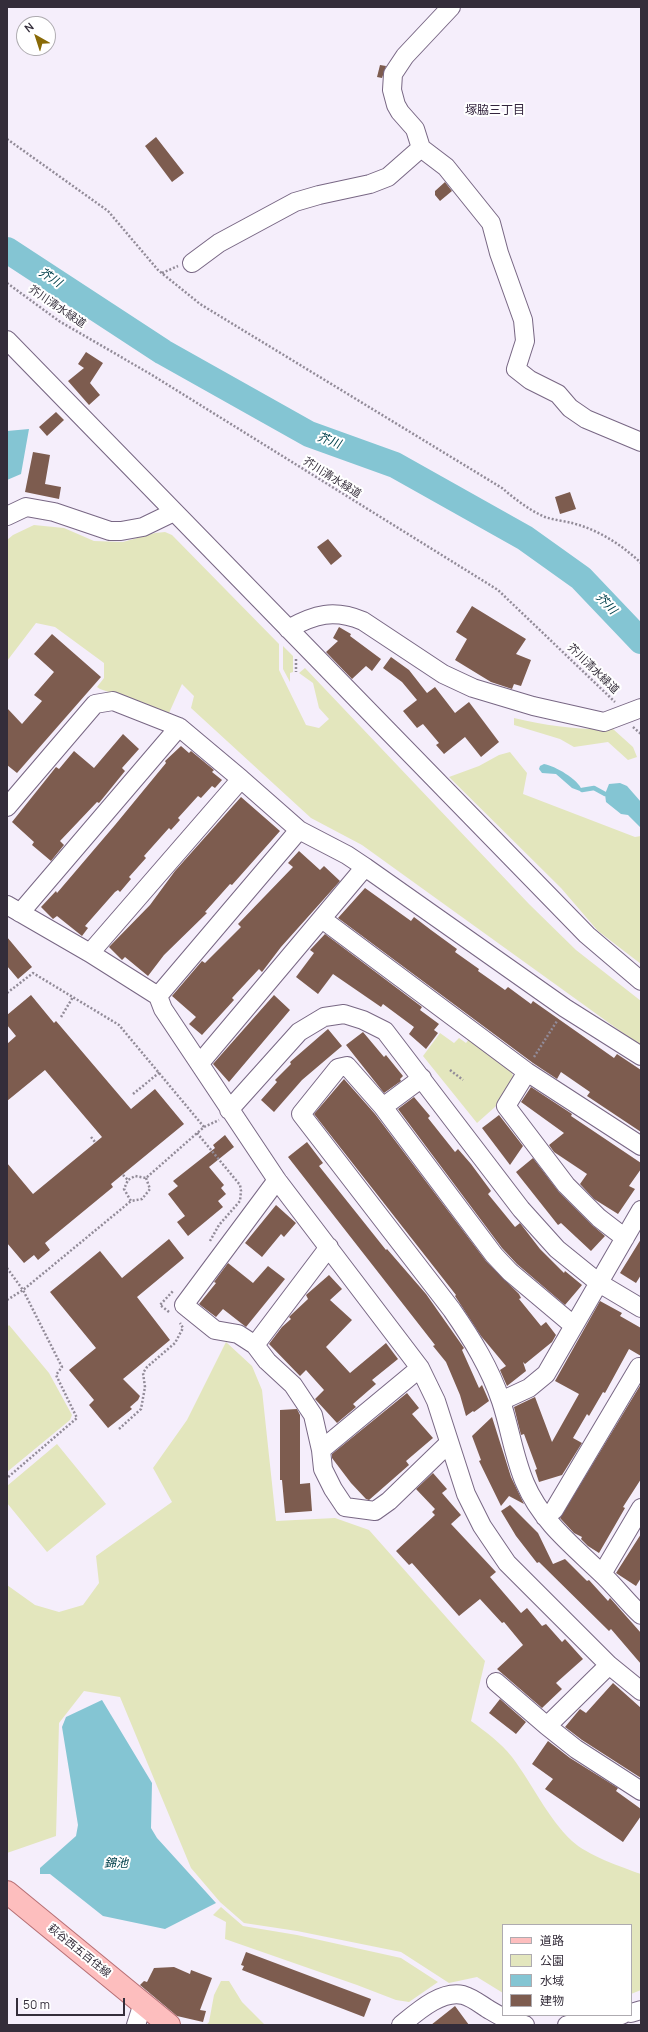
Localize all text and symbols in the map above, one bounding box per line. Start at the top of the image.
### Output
north arrow [16,16,56,56]
text: N [21,19,37,35]
district label: 塚脇三丁目 [465,104,525,118]
water label: 芥川 [36,265,64,291]
street label: 芥川清水緑道 [26,283,88,331]
water label: 芥川 [315,430,343,452]
street label: 芥川清水緑道 [301,455,363,501]
water label: 芥川 [592,590,620,618]
street label: 芥川清水緑道 [565,641,621,697]
water label: 錦池 [104,1857,128,1871]
street label: 萩谷西五百住線 [45,1922,113,1980]
legend [502,1924,632,2016]
text: 道路 [540,1932,564,1949]
text: 公園 [540,1952,564,1969]
text: 水域 [540,1972,564,1989]
scale bar [18,1990,127,2016]
text: 建物 [540,1992,564,2009]
text: 50 m [23,1996,50,2013]

